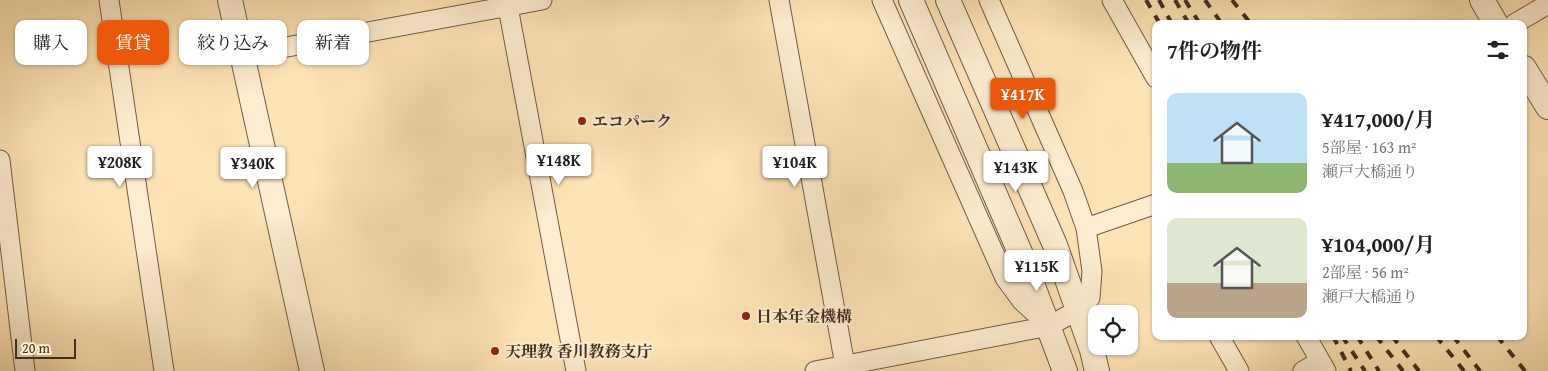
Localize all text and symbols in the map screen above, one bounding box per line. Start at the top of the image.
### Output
chip: 購入 [15,20,87,65]
chip: 賃貸 [97,20,169,65]
chip: 絞り込み [179,20,287,65]
chip: 新着 [297,20,369,65]
text: 7件の物件 [1167,35,1262,66]
icon: filters [1484,36,1512,64]
pin: ¥417K [988,78,1058,120]
text: ¥417K [1001,82,1045,106]
text: ¥417,000/月 [1322,104,1435,135]
place label: エコパーク [592,109,672,133]
icon: home [1207,113,1267,173]
marker: エコパーク [576,115,588,127]
text: 5部屋 · 163 m² [1322,135,1417,159]
pin: ¥148K [524,144,594,186]
pin: ¥208K [85,146,155,188]
pin: ¥340K [218,146,288,189]
pin: ¥104K [760,146,830,188]
text: ¥148K [537,148,581,172]
text: ¥208K [98,150,142,174]
text: ¥104K [773,150,817,174]
pin: ¥143K [981,150,1051,193]
text: ¥340K [231,151,275,175]
text: ¥143K [994,155,1038,179]
text: 瀬戸大橋通り [1322,159,1418,183]
text: ¥104,000/月 [1322,229,1435,260]
icon: home [1207,238,1267,298]
pin: ¥115K [1002,250,1072,292]
text: ¥115K [1015,254,1059,278]
text: 2部屋 · 56 m² [1322,260,1409,284]
text: 瀬戸大橋通り [1322,284,1418,308]
place label: 日本年金機構 [756,304,852,328]
map controls [1088,305,1138,355]
button: locate [1088,305,1138,355]
marker: 日本年金機構 [740,310,752,322]
scale bar [15,336,76,359]
text: 20 m [22,338,50,358]
place label: 天理教 香川教務支庁 [505,339,653,363]
marker: 天理教 香川教務支庁 [489,345,501,357]

